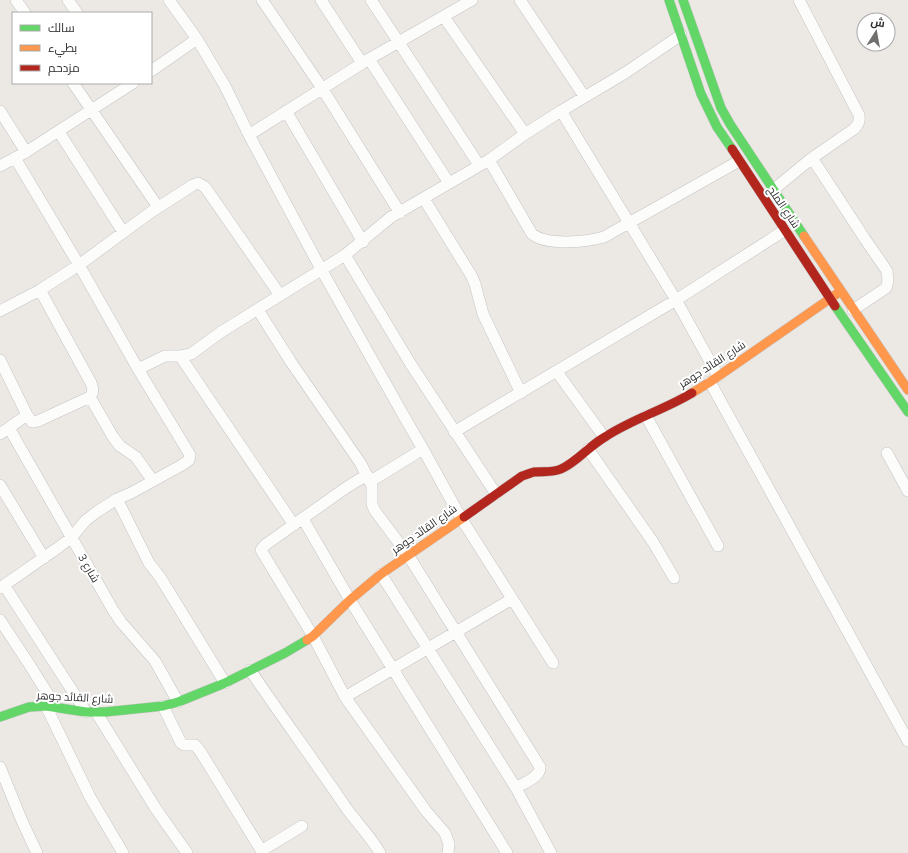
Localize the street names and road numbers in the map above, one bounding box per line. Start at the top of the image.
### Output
street label: شارع الملح [764,183,803,231]
street label: شارع القائد جوهر [675,337,748,392]
street label: شارع القائد جوهر [388,501,460,558]
street label: شارع 3 [74,551,103,585]
street label: شارع القائد جوهر [35,688,114,707]

